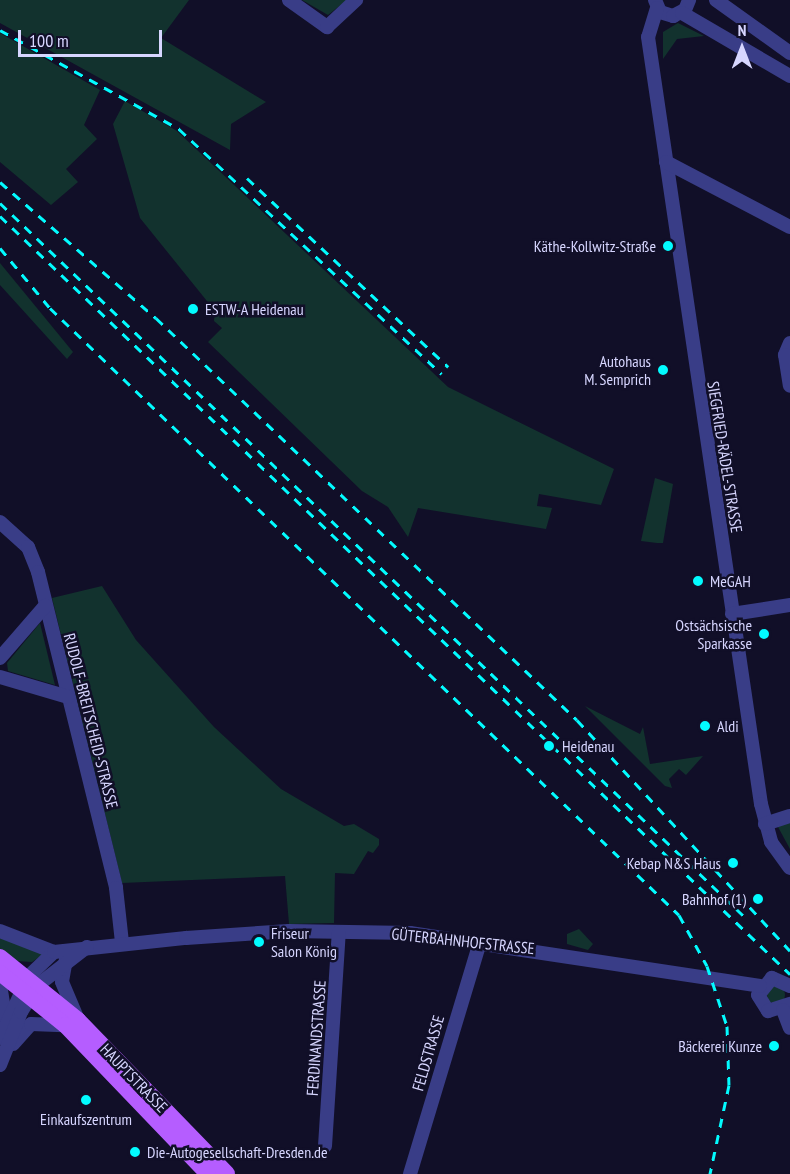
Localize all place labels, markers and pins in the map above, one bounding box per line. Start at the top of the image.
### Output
place label: Käthe-Kollwitz-Straße [534,236,656,256]
marker: Käthe-Kollwitz-Straße [661,239,675,253]
place label: ESTW-A Heidenau [205,299,304,319]
marker: ESTW-A Heidenau [186,302,200,316]
place label: Autohaus M. Semprich [583,351,651,389]
marker: Autohaus M. Semprich [656,363,670,377]
place label: MeGAH [710,571,751,591]
marker: MeGAH [691,574,705,588]
place label: Ostsächsische Sparkasse [675,615,752,653]
marker: Ostsächsische Sparkasse [757,627,771,641]
place label: Aldi [717,716,739,736]
marker: Aldi [698,719,712,733]
place label: Heidenau [562,736,615,756]
marker: Heidenau [540,737,558,755]
place label: Kebap N&S Haus [627,853,721,873]
marker: Kebap N&S Haus [726,856,740,870]
place label: Bahnhof (1) [682,889,746,909]
marker: Bahnhof (1) [751,892,765,906]
place label: Friseur Salon König [271,923,337,961]
marker: Friseur Salon König [252,935,266,949]
place label: Bäckerei Kunze [678,1036,762,1056]
marker: Bäckerei Kunze [767,1039,781,1053]
marker: Einkaufszentrum [79,1093,93,1107]
place label: Einkaufszentrum [40,1109,132,1129]
place label: Die-Autogesellschaft-Dresden.de [147,1142,328,1162]
marker: Die-Autogesellschaft-Dresden.de [128,1145,142,1159]

